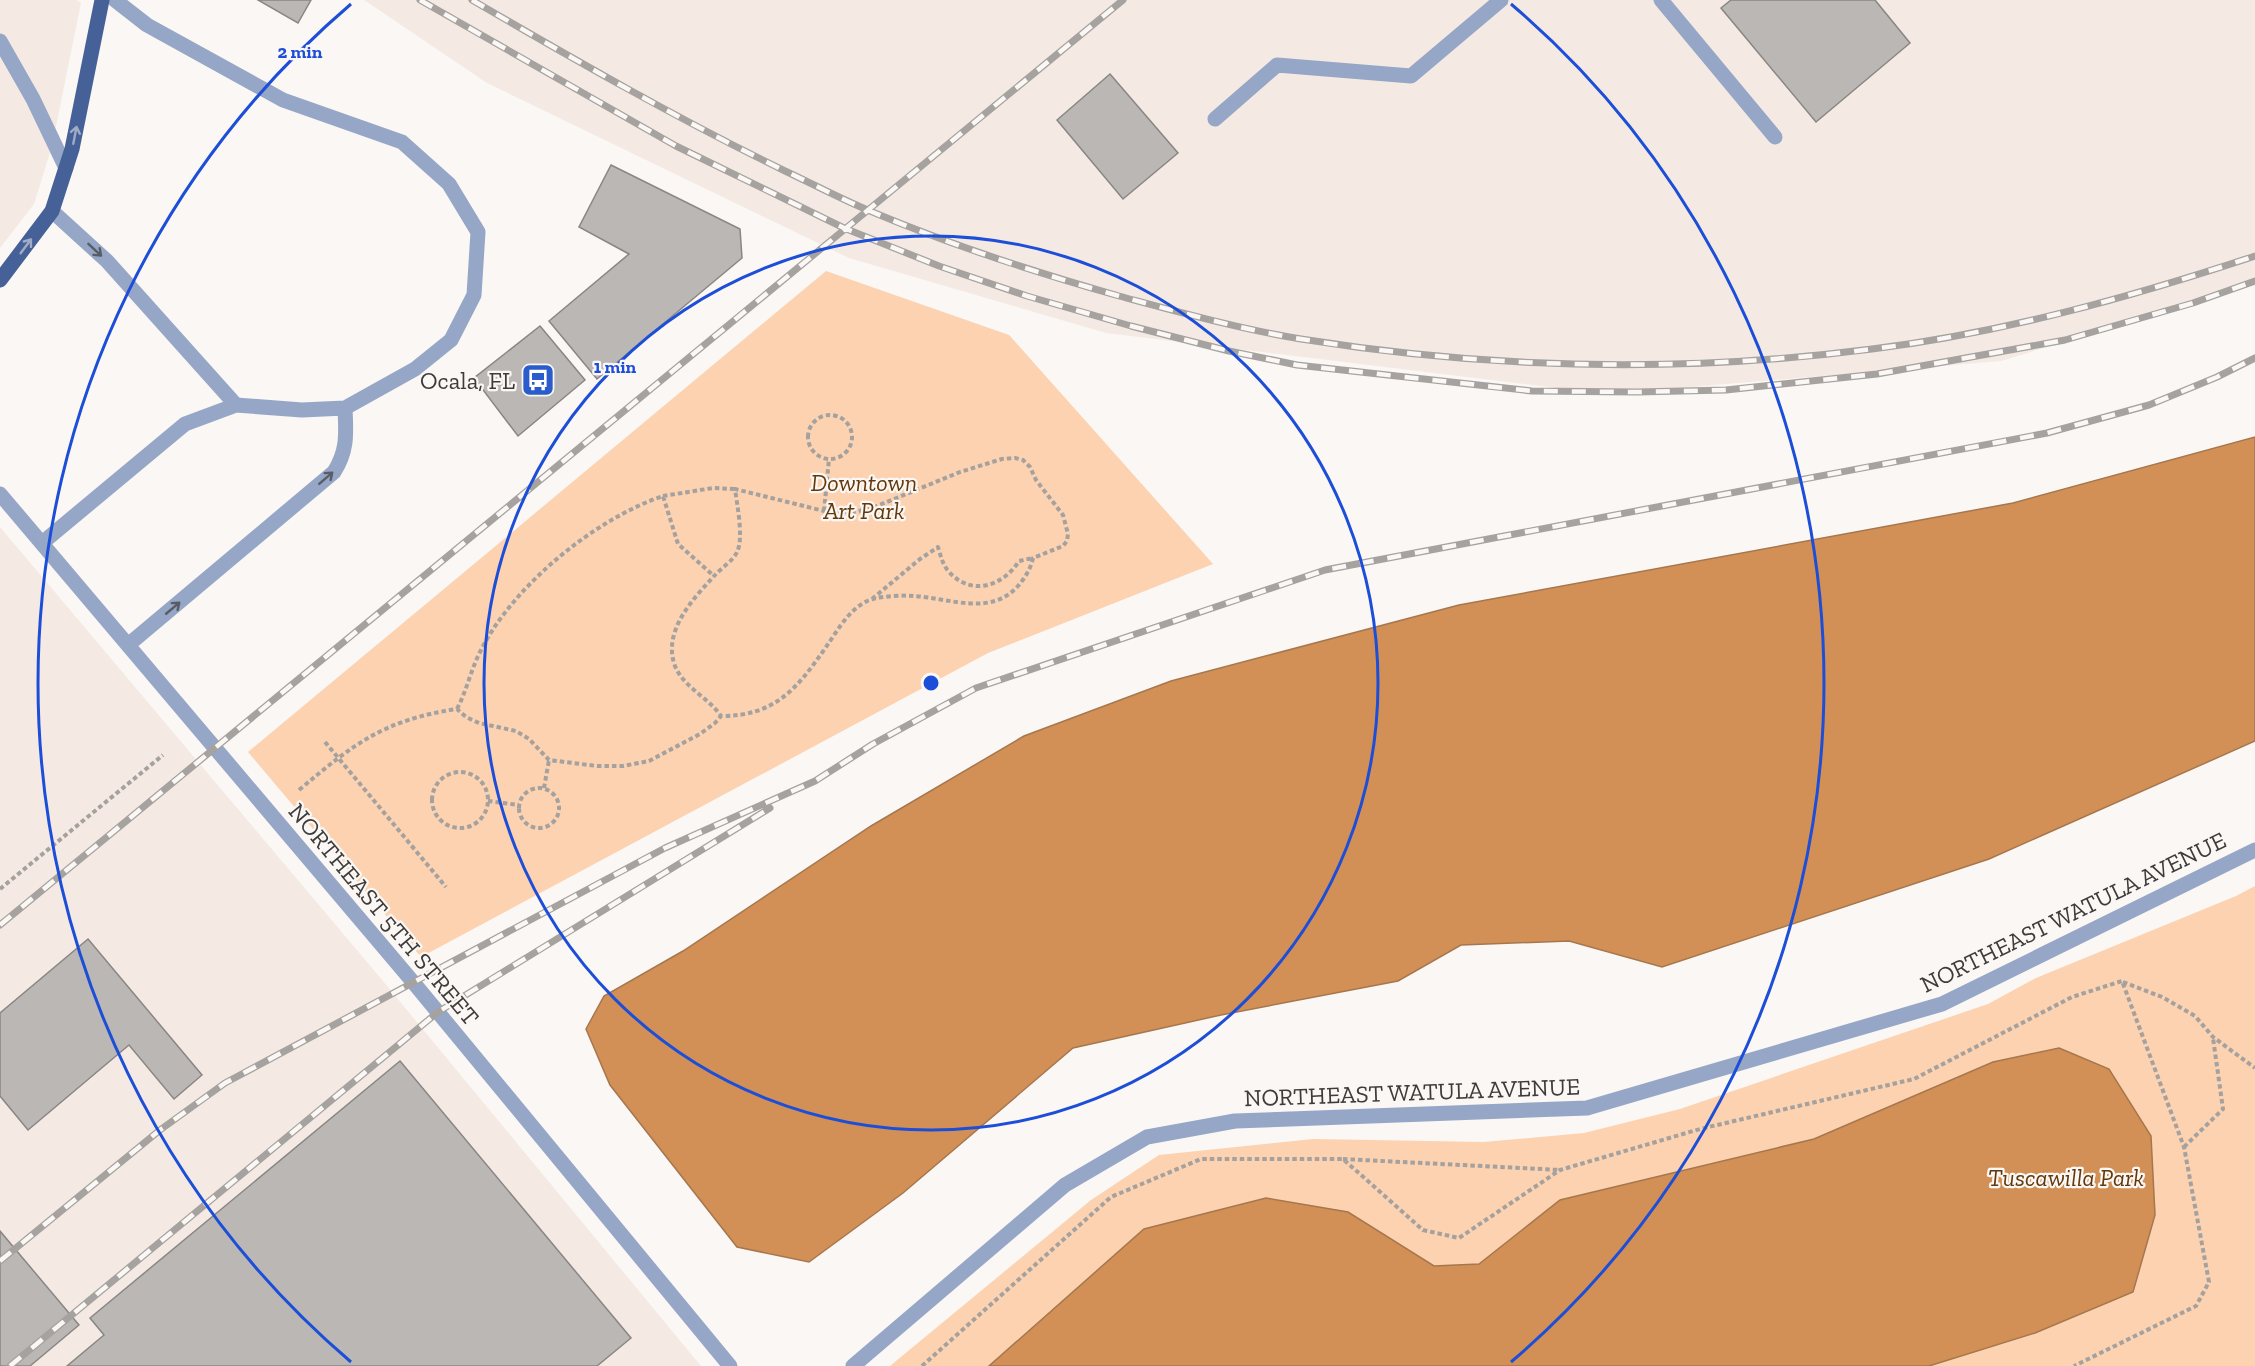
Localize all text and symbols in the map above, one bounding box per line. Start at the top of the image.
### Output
text: 2 min [278,41,323,63]
one-way arrow [70,126,81,145]
one-way arrow [20,238,32,254]
one-way arrow [88,243,103,257]
text: 1 min [594,356,637,378]
bus stop icon: Ocala, FL [520,362,556,398]
place label: Ocala, FL [420,366,515,395]
park label: Downtown Art Park [811,468,917,525]
one-way arrow [318,471,334,484]
one-way arrow [165,601,181,614]
centre of rings [921,673,941,693]
street label: NORTHEAST 5TH STREET [283,797,485,1031]
street label: NORTHEAST WATULA AVENUE [1916,825,2230,999]
street label: NORTHEAST WATULA AVENUE [1243,1072,1581,1112]
park label: Tuscawilla Park [1988,1163,2144,1192]

